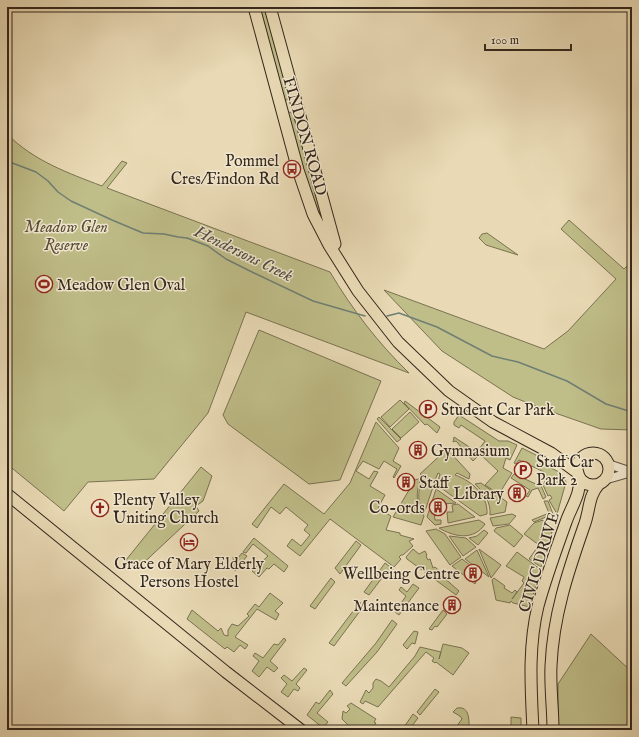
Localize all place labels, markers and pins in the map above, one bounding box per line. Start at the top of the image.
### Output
place label: Pommel Cres/Findon Rd [171,152,280,190]
bus stop icon: Pommel Cres/Findon Rd [282,159,302,179]
sports icon: Meadow Glen Oval [34,274,54,294]
place label: Meadow Glen Oval [57,276,186,296]
parking icon: Student Car Park [418,399,438,419]
place label: Student Car Park [441,401,555,421]
building icon: Gymnasium [408,440,428,460]
place label: Gymnasium [431,442,510,462]
place label: Staff Car Park 2 [536,453,594,491]
parking icon: Staff Car Park 2 [513,460,533,480]
building icon: Staff [396,472,416,492]
place label: Staff [419,474,452,494]
building icon: Library [507,483,527,503]
place label: Library [453,485,504,505]
place label: Plenty Valley Uniting Church [113,491,219,529]
building icon: Co-ords [428,497,448,517]
church icon: Plenty Valley Uniting Church [90,498,110,518]
place label: Co-ords [369,499,425,519]
hotel icon: Grace of Mary Elderly Persons Hostel [179,532,199,552]
place label: Grace of Mary Elderly Persons Hostel [114,555,264,593]
building icon: Wellbeing Centre [463,563,483,583]
place label: Wellbeing Centre [343,565,460,585]
building icon: Maintenance [442,595,462,615]
place label: Maintenance [353,597,439,617]

